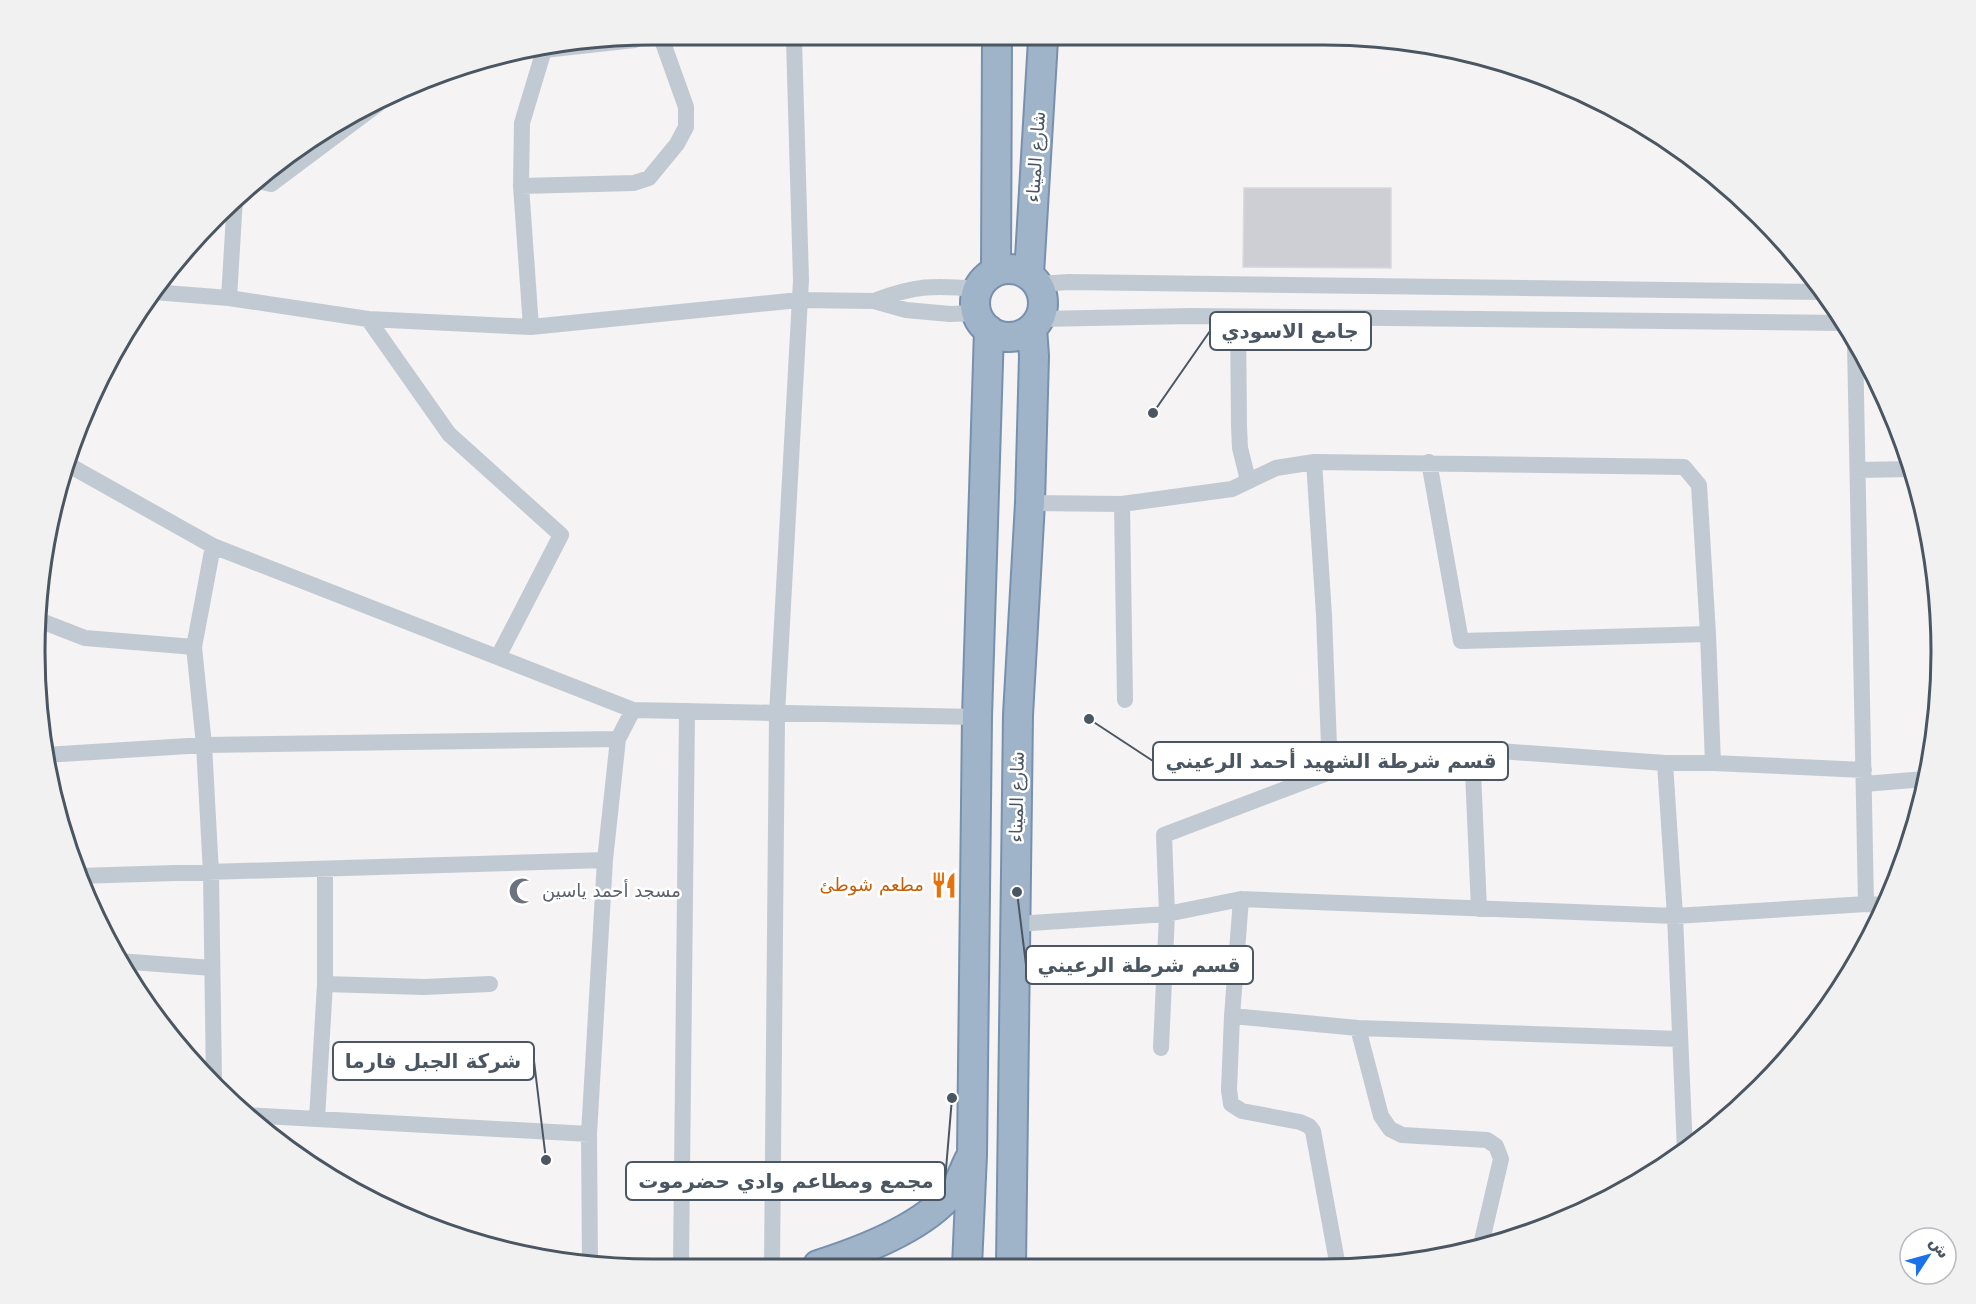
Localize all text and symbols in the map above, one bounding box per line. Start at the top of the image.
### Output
street label: شارع الميناء [1022,111,1050,203]
callout: جامع الاسودي [1210,312,1371,350]
text: جامع الاسودي [1221,319,1359,344]
callout: قسم شرطة الشهيد أحمد الرعيني [1153,742,1508,780]
text: قسم شرطة الشهيد أحمد الرعيني [1166,747,1496,774]
street label: شارع الميناء [1005,751,1029,843]
restaurant icon: مطعم شوطئ [929,870,959,900]
place label: مطعم شوطئ [819,874,924,896]
mosque icon: مسجد أحمد ياسين [507,876,537,906]
place label: مسجد أحمد ياسين [542,879,681,902]
callout: قسم شرطة الرعيني [1026,946,1253,984]
text: قسم شرطة الرعيني [1037,953,1241,978]
callout: شركة الجبل فارما [333,1042,534,1080]
text: شركة الجبل فارما [345,1049,521,1073]
callout: مجمع ومطاعم وادي حضرموت [626,1162,945,1200]
text: مجمع ومطاعم وادي حضرموت [638,1169,934,1194]
north arrow [1898,1226,1958,1286]
text: ش [1926,1233,1954,1262]

